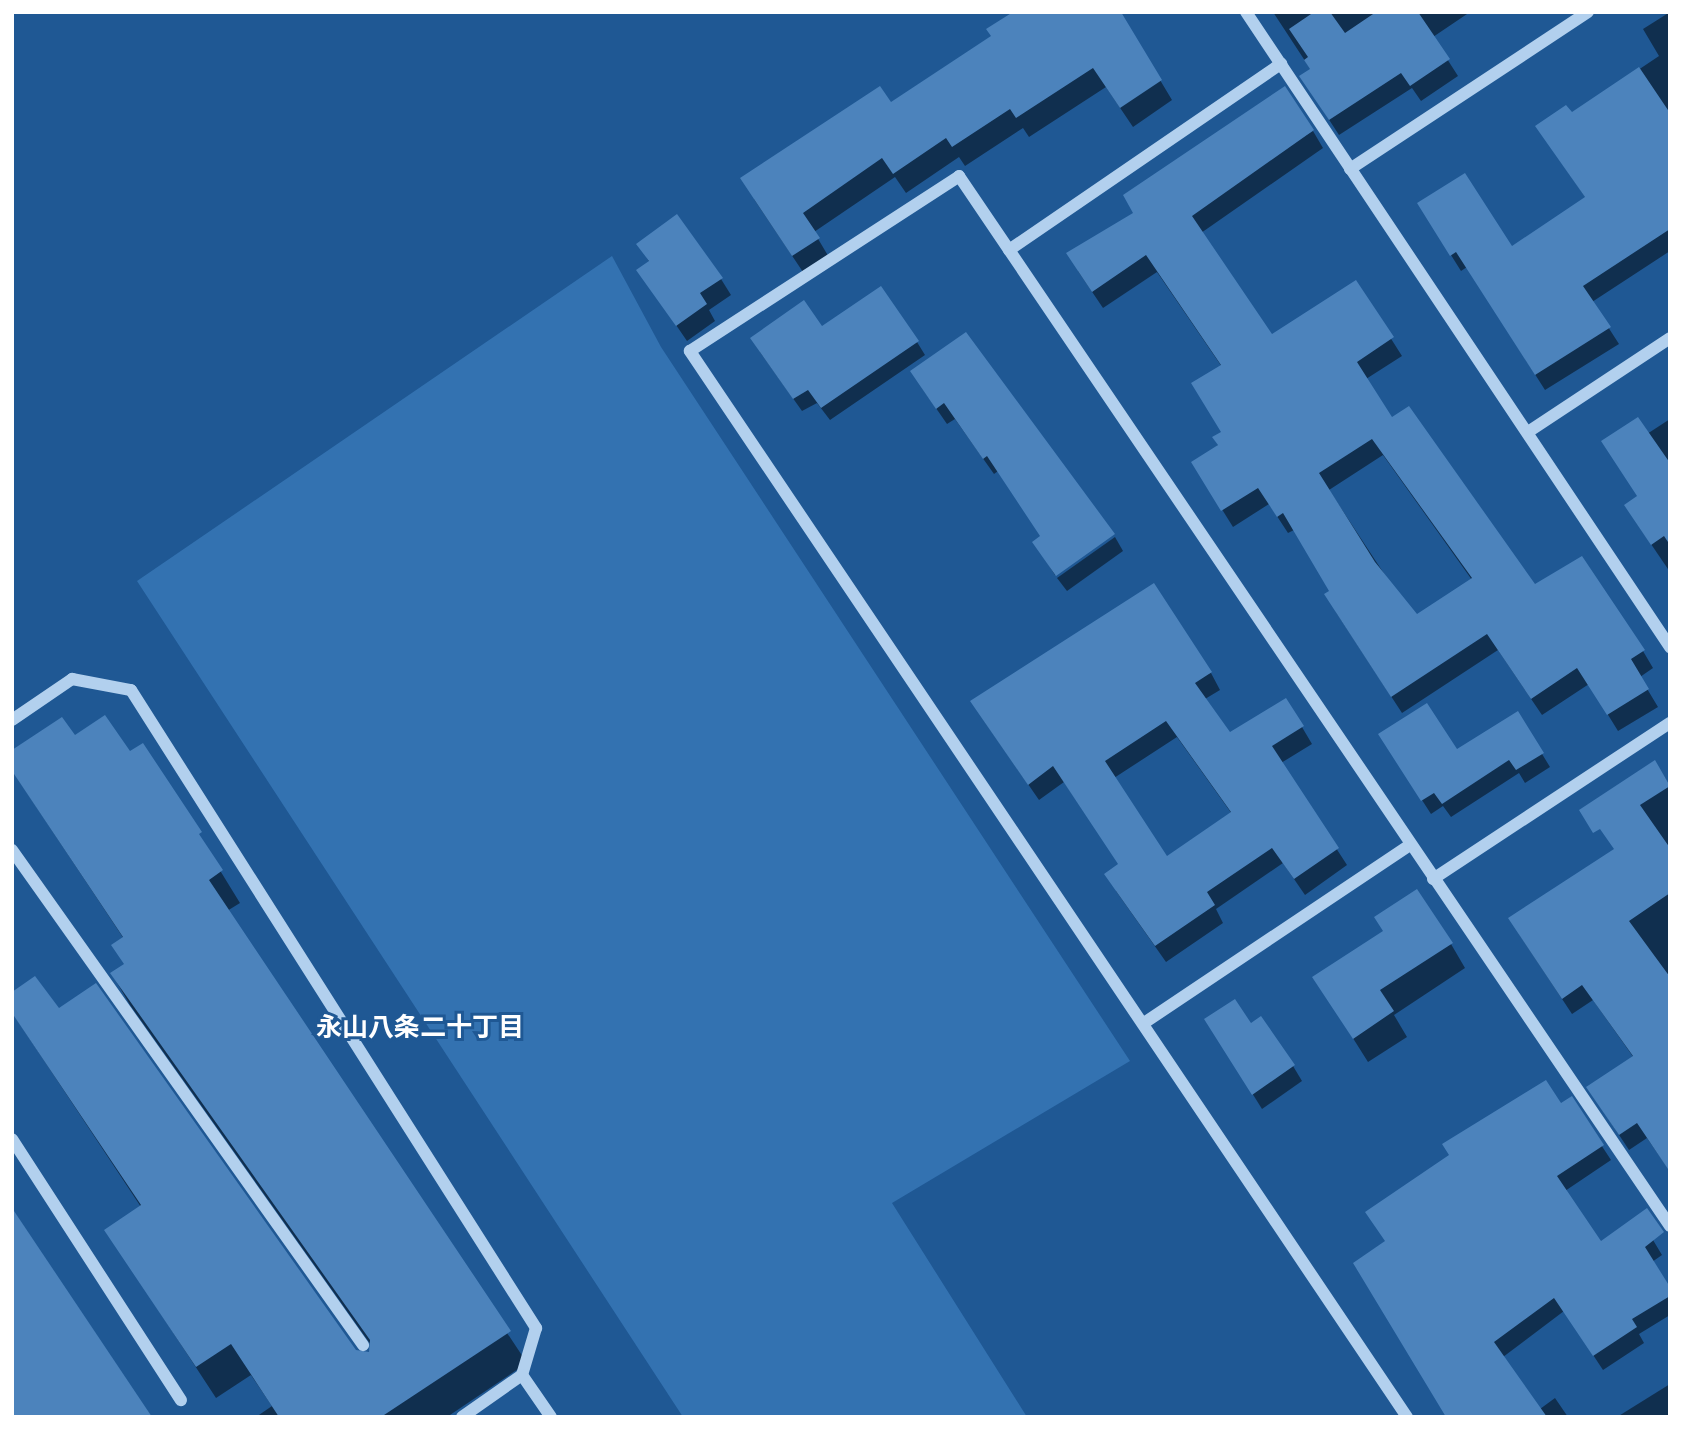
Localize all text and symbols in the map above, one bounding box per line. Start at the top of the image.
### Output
district label: 永山八条二十丁目 [316,1014,524,1046]

